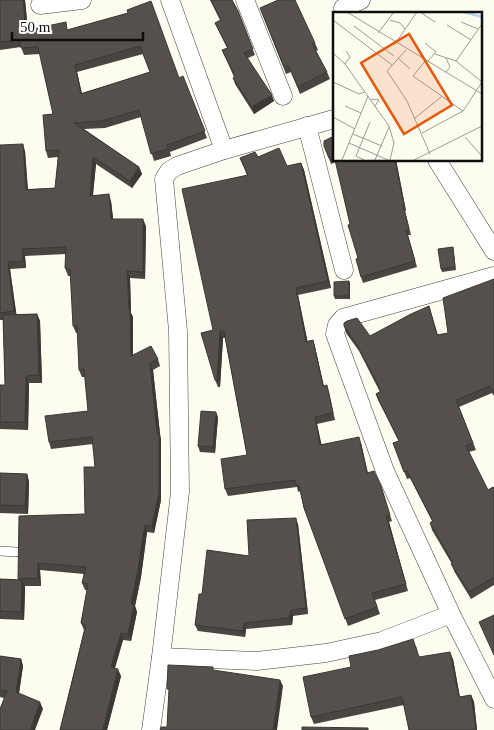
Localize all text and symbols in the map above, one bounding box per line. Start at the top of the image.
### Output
scale bar [12,10,144,42]
inset map [333,12,482,161]
text: 50 m [20,19,51,35]

